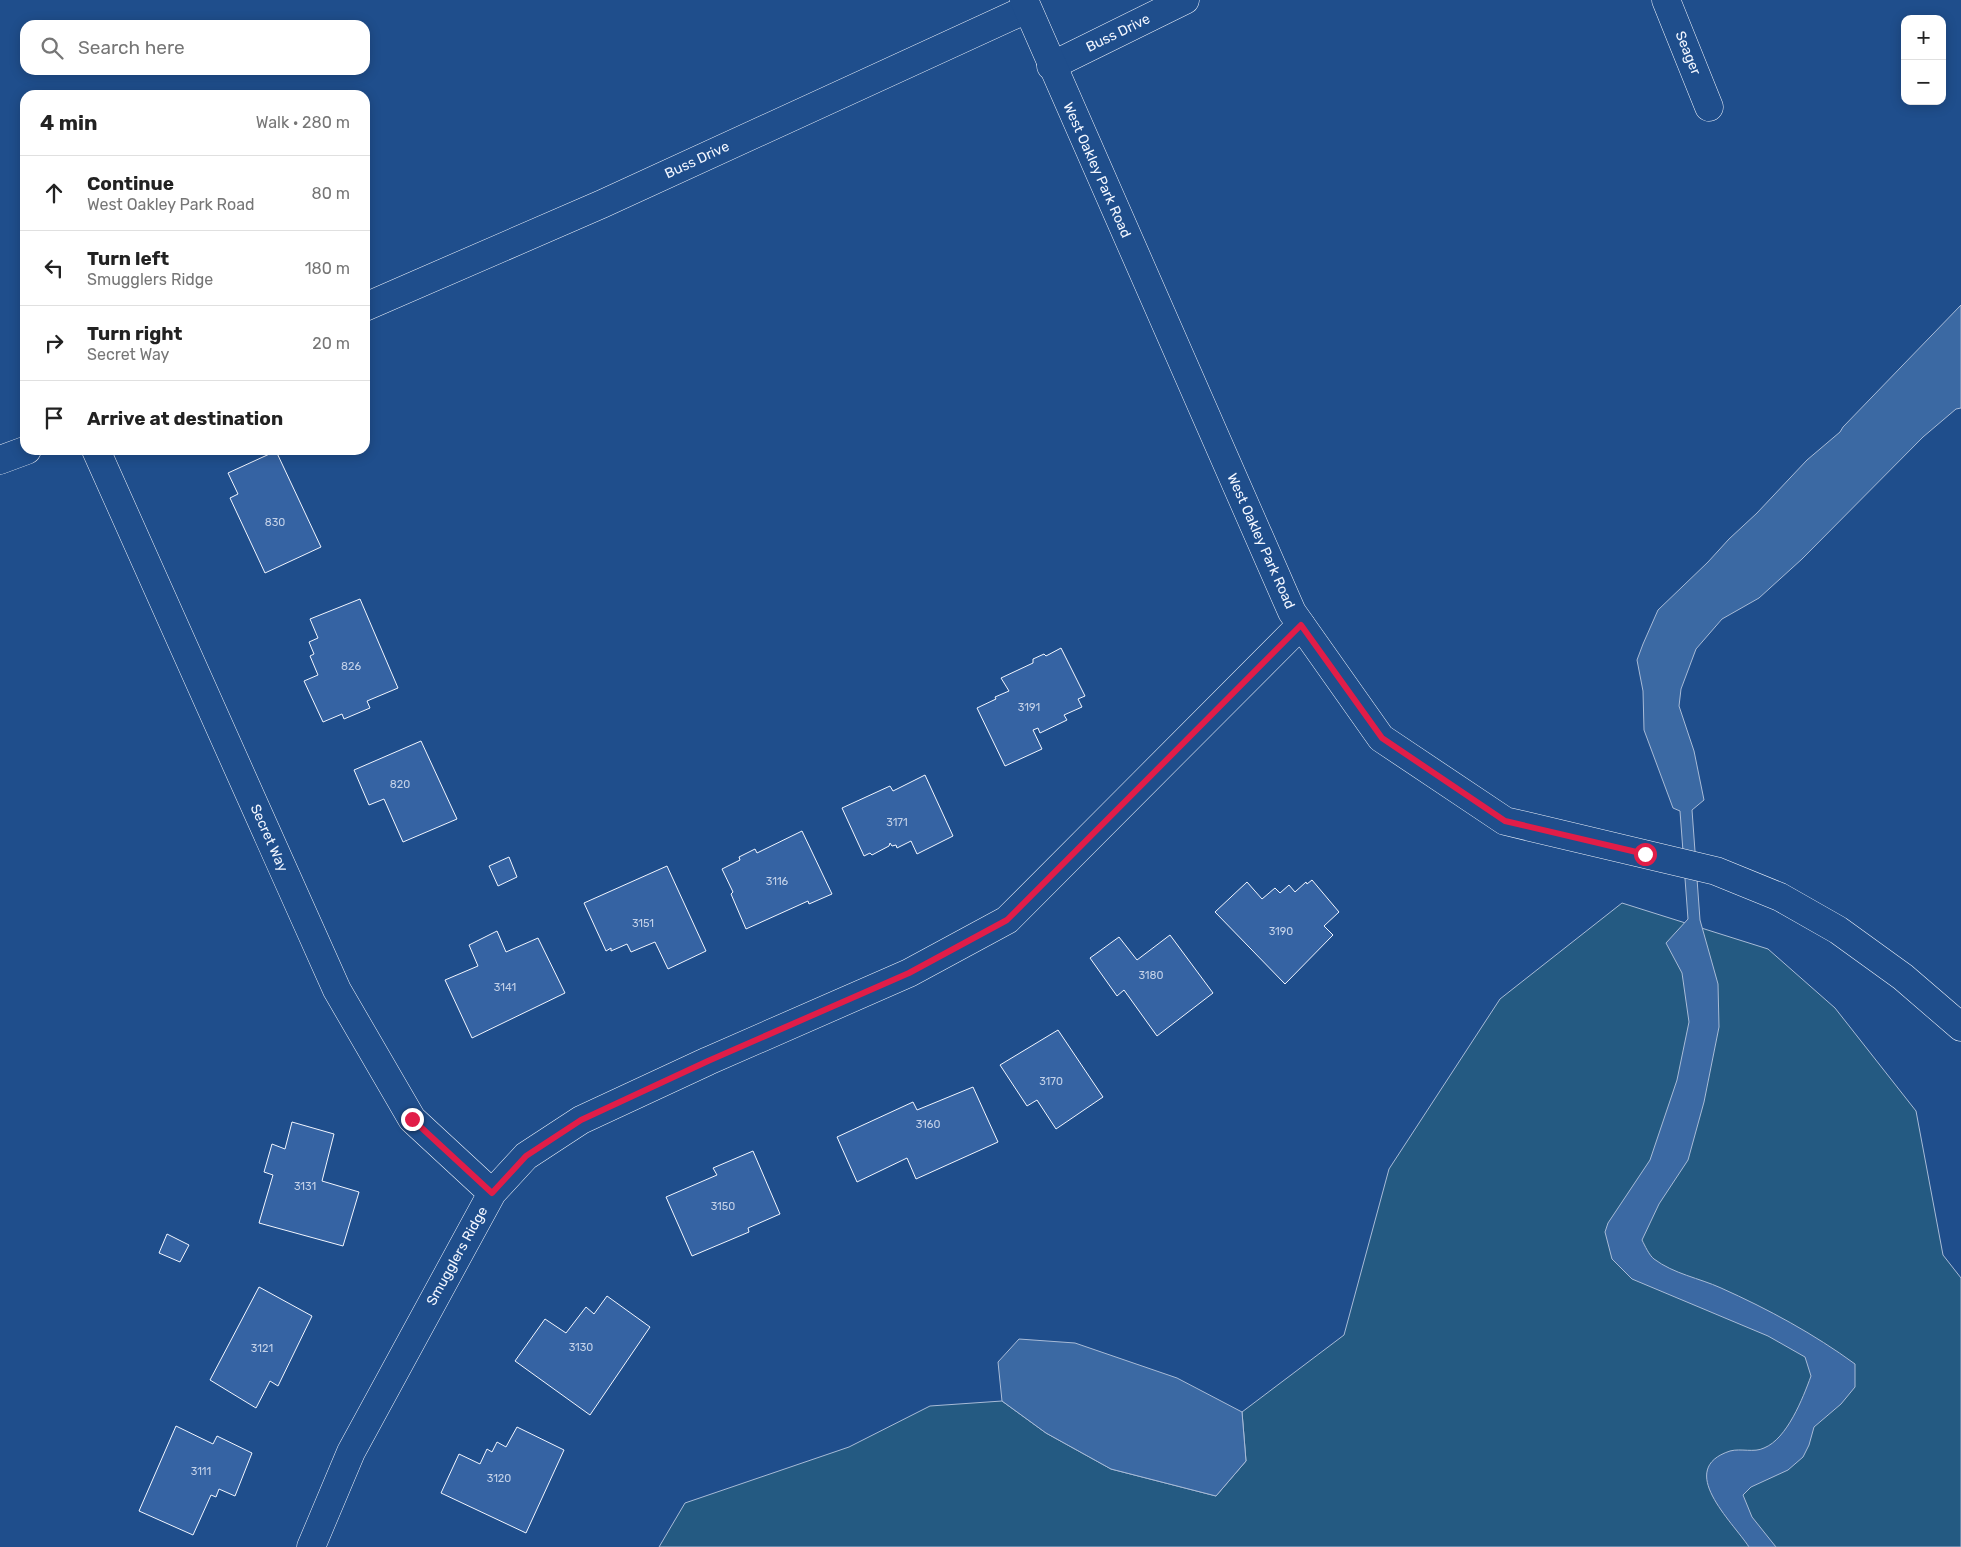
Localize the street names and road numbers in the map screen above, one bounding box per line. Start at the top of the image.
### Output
street label: Buss Drive [1083,10,1153,56]
street label: Seager [1672,29,1705,78]
street label: West Oakley Park Road [1059,100,1135,240]
street label: Buss Drive [662,138,732,182]
street label: West Oakley Park Road [1223,471,1299,611]
street label: Secret Way [247,802,292,875]
street label: Smugglers Ridge [423,1203,491,1308]

